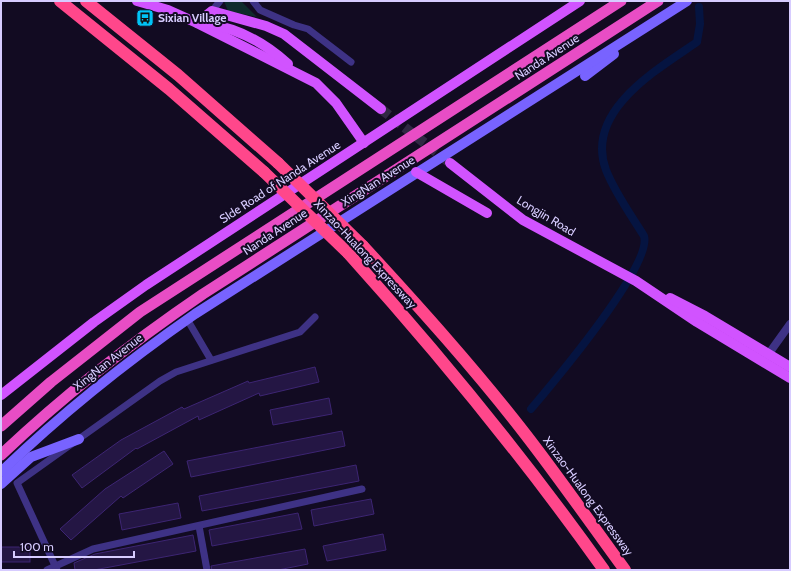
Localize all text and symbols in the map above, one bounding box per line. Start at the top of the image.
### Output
bus stop icon: Sixian Village [135,8,155,28]
place label: Sixian Village [158,10,227,25]
street label: Nanda Avenue [512,30,582,83]
street label: SIde Road of Nanda Avenue [216,137,343,226]
street label: XingNan Avenue [338,152,417,209]
street label: Longjin Road [514,192,578,239]
street label: Xinzao-Hualong Expressway [311,196,420,311]
street label: Nanda Avenue [240,205,310,258]
street label: XingNan Avenue [70,330,145,393]
street label: Xinzao-Hualong Expressway [540,433,637,558]
scale bar [14,533,134,559]
text: 100 m [20,539,54,554]

